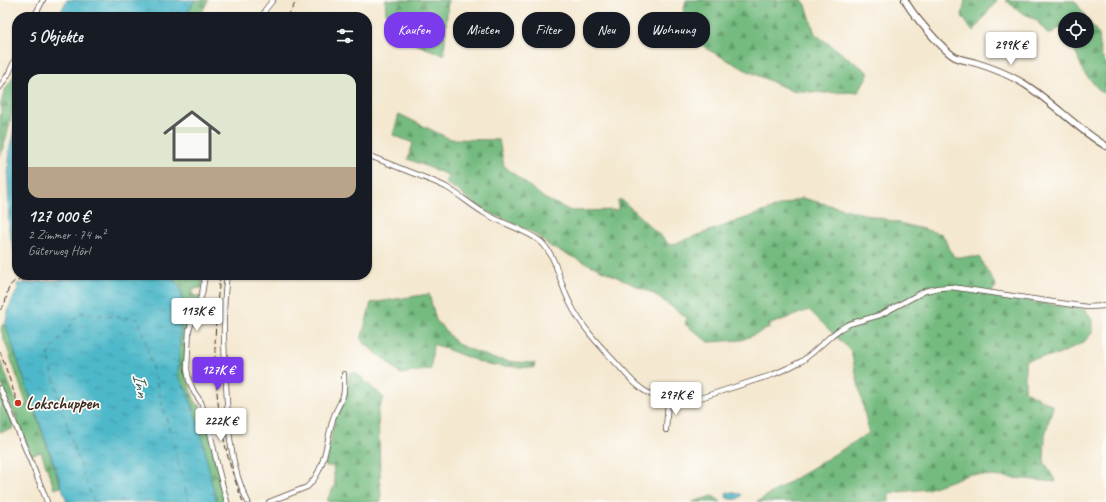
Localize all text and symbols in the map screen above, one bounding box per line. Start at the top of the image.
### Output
chip: Kaufen [384,12,445,48]
chip: Mieten [453,12,514,48]
chip: Filter [522,12,575,48]
chip: Neu [583,12,630,48]
chip: Wohnung [638,12,710,48]
map controls [1058,12,1094,48]
button: locate [1058,12,1094,48]
icon: filters [334,25,356,47]
text: 5 Objekte [28,26,83,47]
pin: 299K € [978,32,1044,66]
text: 299K € [995,37,1027,53]
icon: home [156,100,228,172]
text: 127 000 € [28,206,90,227]
text: 2 Zimmer · 74 m² [28,227,105,243]
text: Güterweg Hörl [28,243,90,259]
pin: 113K € [164,298,230,332]
text: 113K € [180,303,214,319]
pin: 127K € [185,357,251,391]
text: 127K € [201,362,235,378]
water label: Inn [128,371,155,400]
pin: 297K € [643,382,709,416]
text: 297K € [660,387,692,403]
place label: Lokschuppen [26,393,100,414]
marker: Lokschuppen [13,398,23,408]
pin: 222K € [188,408,254,442]
text: 222K € [204,413,238,429]

